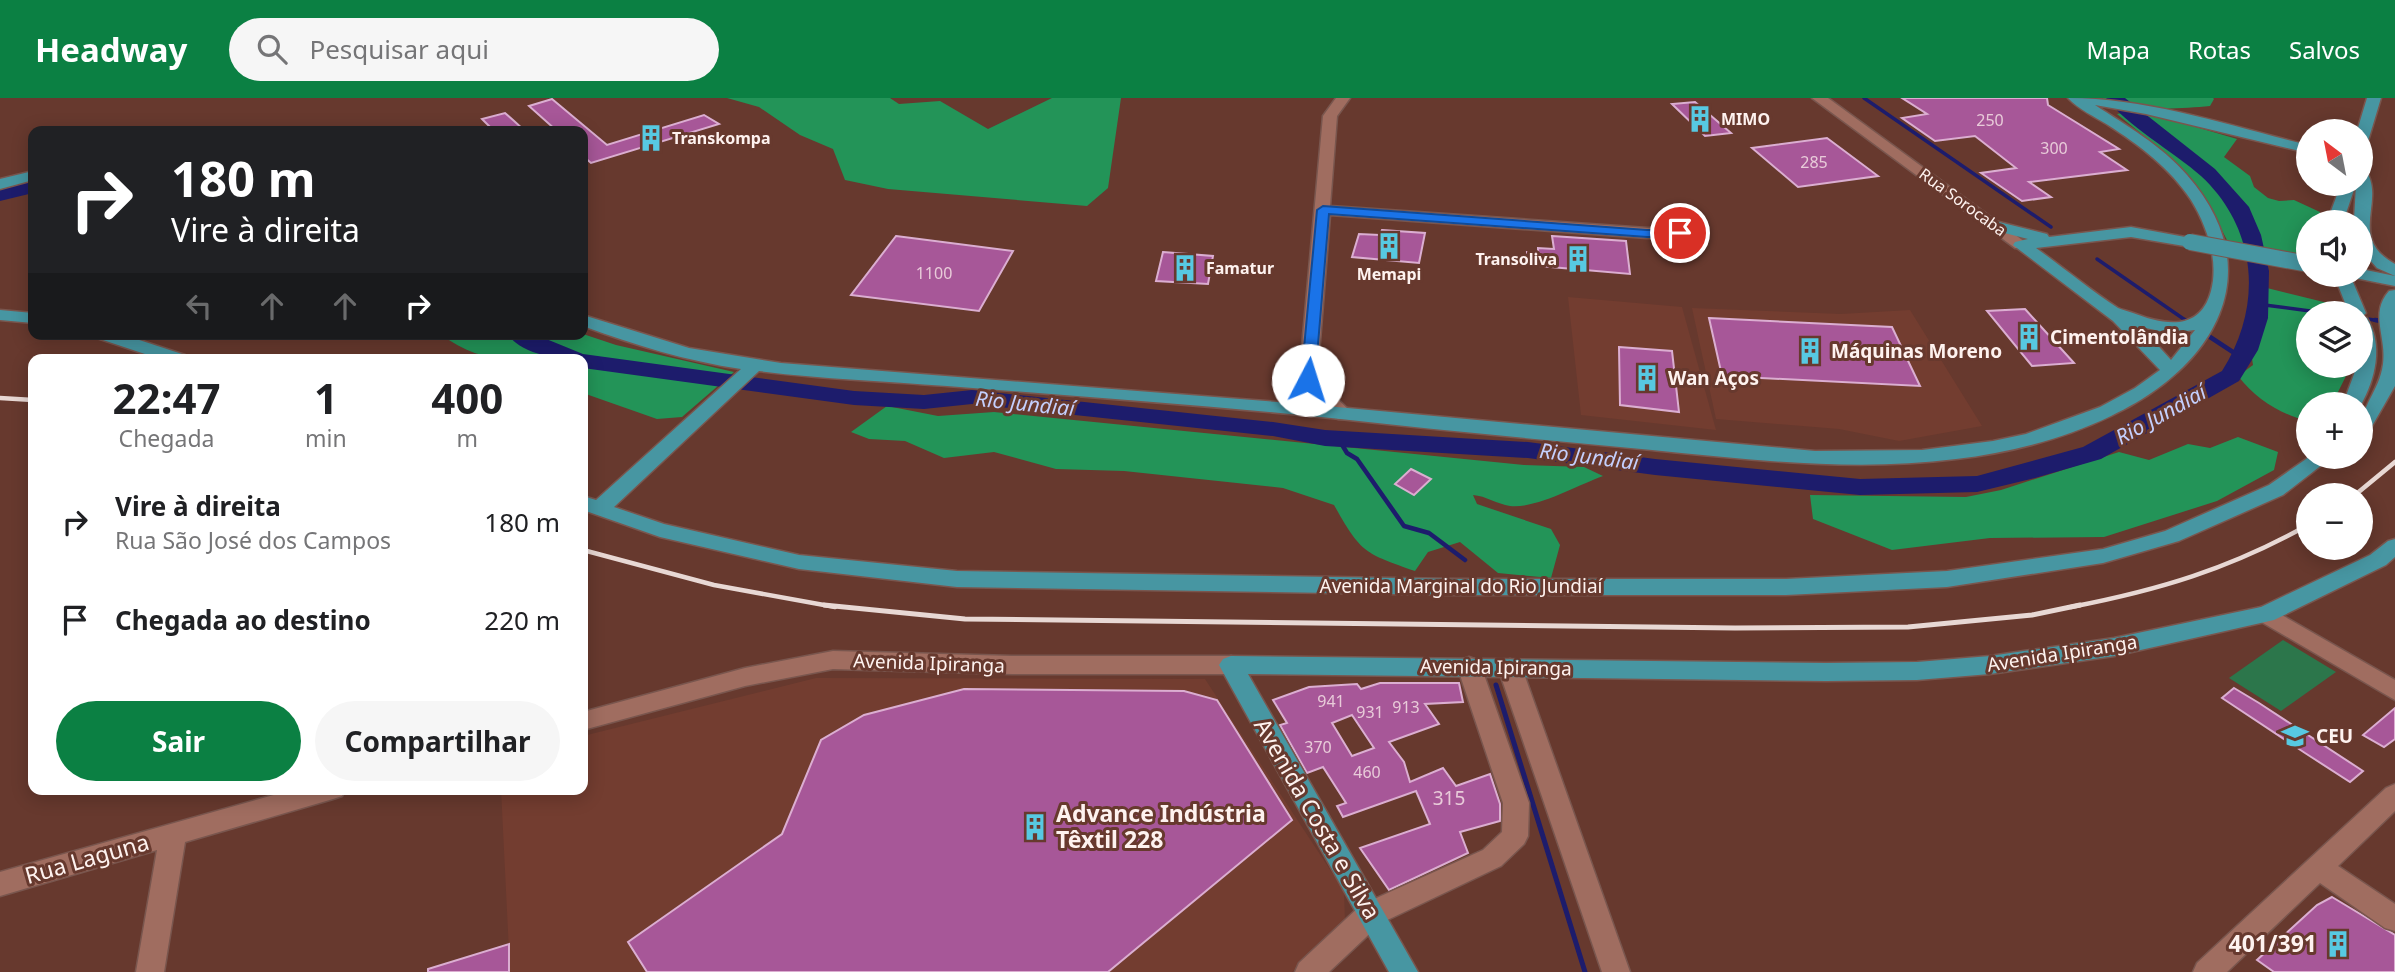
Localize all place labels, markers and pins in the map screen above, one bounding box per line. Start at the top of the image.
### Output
building icon: MIMO [1685,104,1715,134]
place label: MIMO [1721,108,1770,130]
building icon: Transkompa [636,123,666,153]
place label: Transkompa [672,127,771,149]
pin [1650,203,1710,263]
building icon: Memapi [1374,231,1404,261]
building icon: Transoliva [1563,244,1593,274]
place label: Transoliva [1475,248,1557,270]
building icon: Famatur [1170,253,1200,283]
place label: Famatur [1206,257,1274,279]
place label: Memapi [1357,263,1421,285]
building icon: Cimentolândia [2014,322,2044,352]
place label: Cimentolândia [2050,324,2189,350]
building icon: Máquinas Moreno [1795,336,1825,366]
place label: Máquinas Moreno [1831,338,2002,364]
building icon: Wan Aços [1632,363,1662,393]
place label: Wan Aços [1668,365,1759,391]
school or university icon: CEU [2280,721,2310,751]
place label: CEU [2316,723,2353,749]
place label: Advance Indústria Têxtil 228 [1056,797,1266,855]
building icon: Advance Indústria Têxtil 228 [1020,812,1050,842]
place label: 401/391 [2229,927,2317,959]
building icon: 401/391 [2323,929,2353,959]

